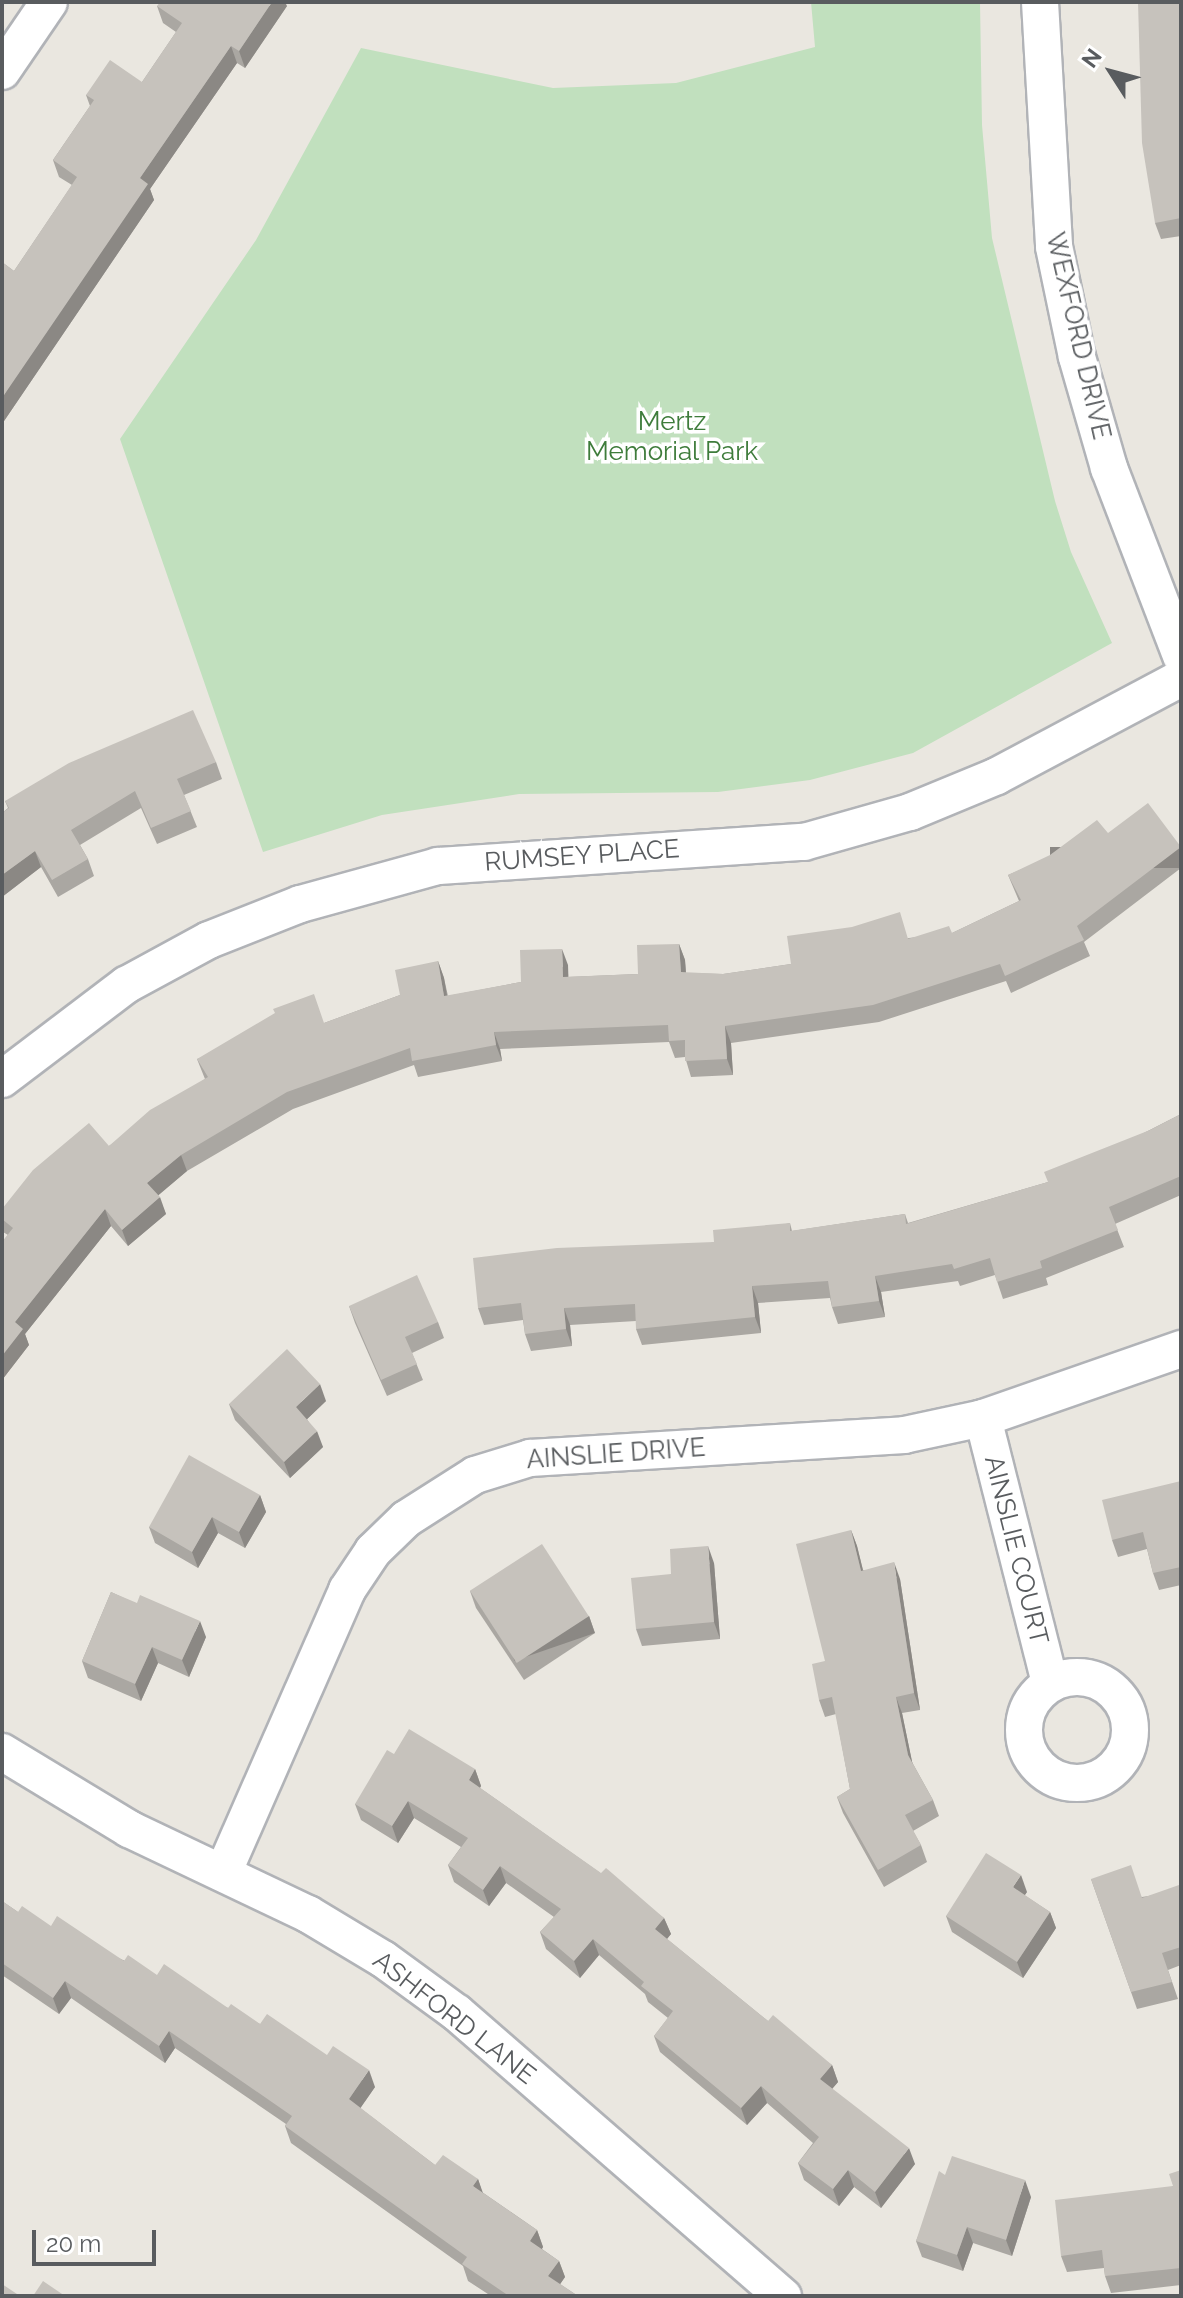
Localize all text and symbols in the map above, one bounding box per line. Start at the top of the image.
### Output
north arrow [1071,32,1151,112]
text: N [1076,43,1107,72]
street label: WEXFORD DRIVE [1039,229,1117,443]
park label: Mertz Memorial Park [586,406,758,468]
street label: RUMSEY PLACE [483,834,681,878]
street label: AINSLIE DRIVE [525,1432,707,1476]
street label: AINSLIE COURT [977,1452,1055,1648]
street label: ASHFORD LANE [367,1945,541,2091]
scale bar [36,2214,160,2264]
text: 20 m [46,2229,101,2258]

